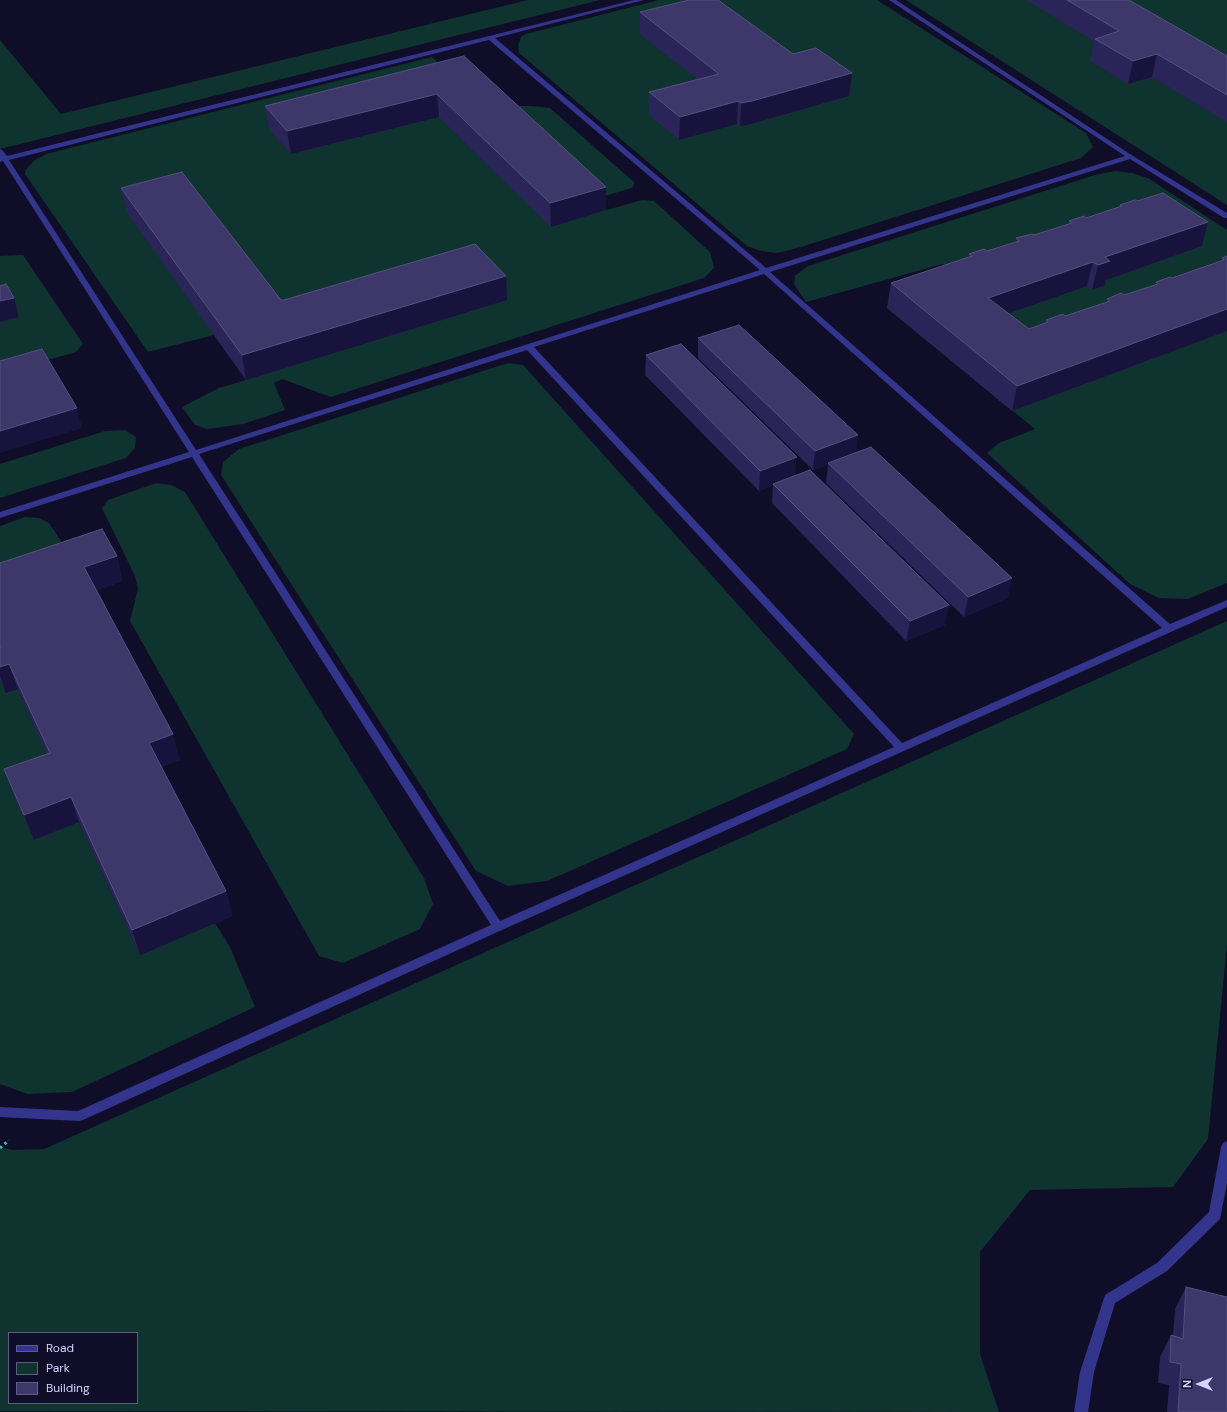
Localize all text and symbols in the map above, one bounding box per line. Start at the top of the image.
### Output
legend [8,1332,138,1404]
text: Road [46,1340,74,1356]
text: Park [46,1360,70,1376]
north arrow [1179,1364,1219,1404]
text: Building [46,1380,90,1396]
text: N [1180,1380,1194,1388]

